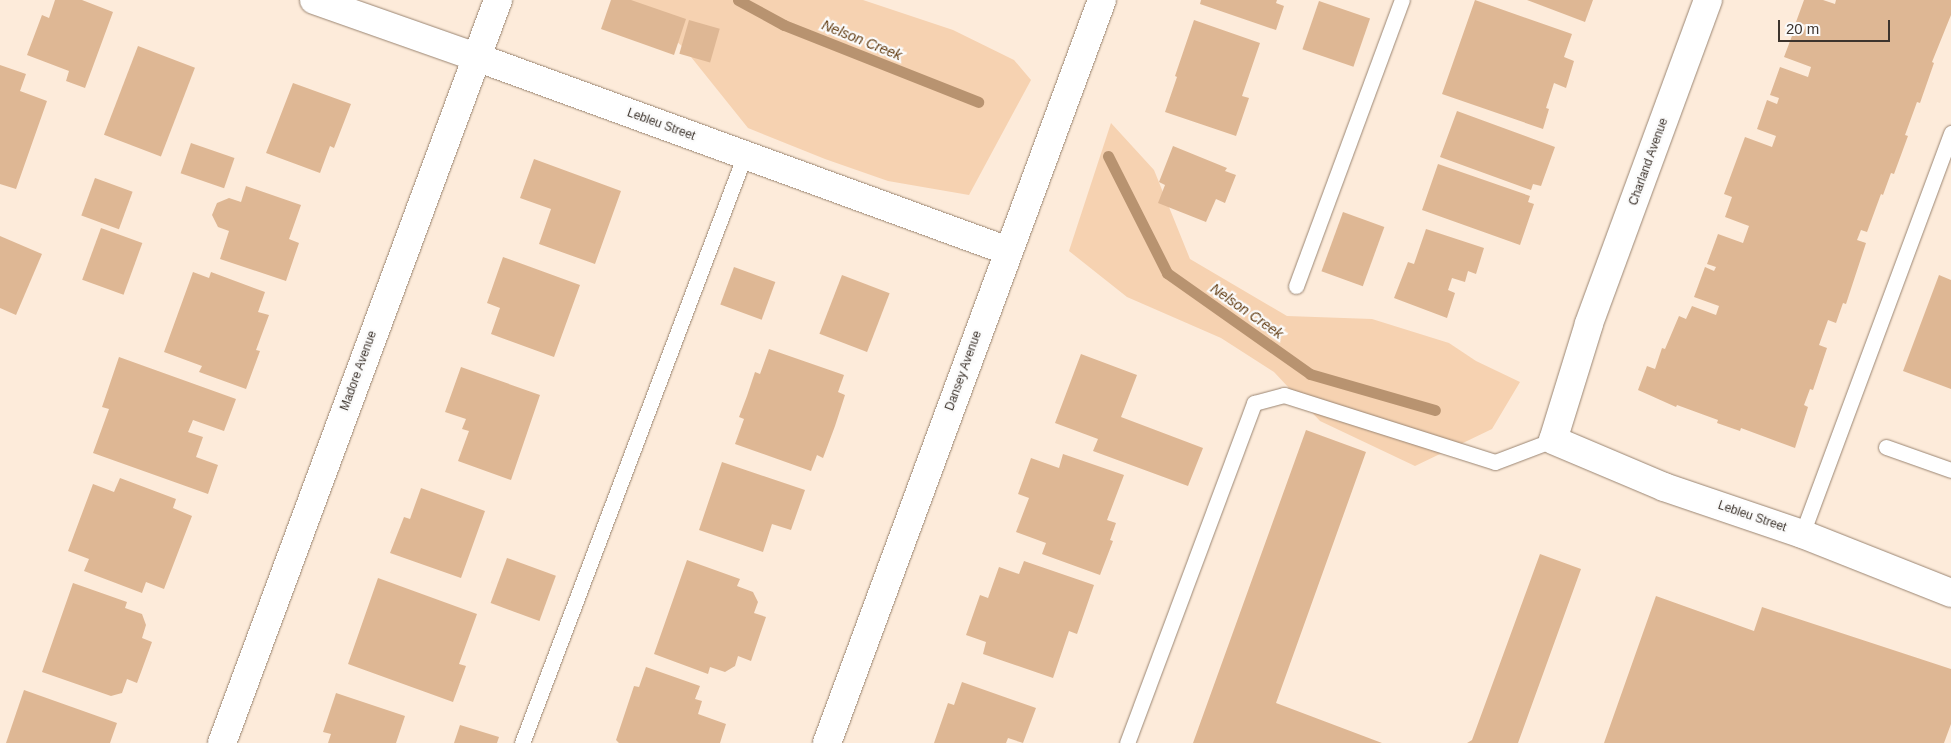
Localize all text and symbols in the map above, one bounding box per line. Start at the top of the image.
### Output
scale bar [1781,10,1894,42]
water label: Nelson Creek [820,16,904,64]
text: 20 m [1786,20,1819,37]
street label: Lebleu Street [625,106,697,144]
street label: Charland Avenue [1626,116,1672,208]
water label: Nelson Creek [1207,280,1287,342]
street label: Madore Avenue [338,329,380,413]
street label: Dansey Avenue [943,329,985,413]
street label: Lebleu Street [1716,499,1788,535]

